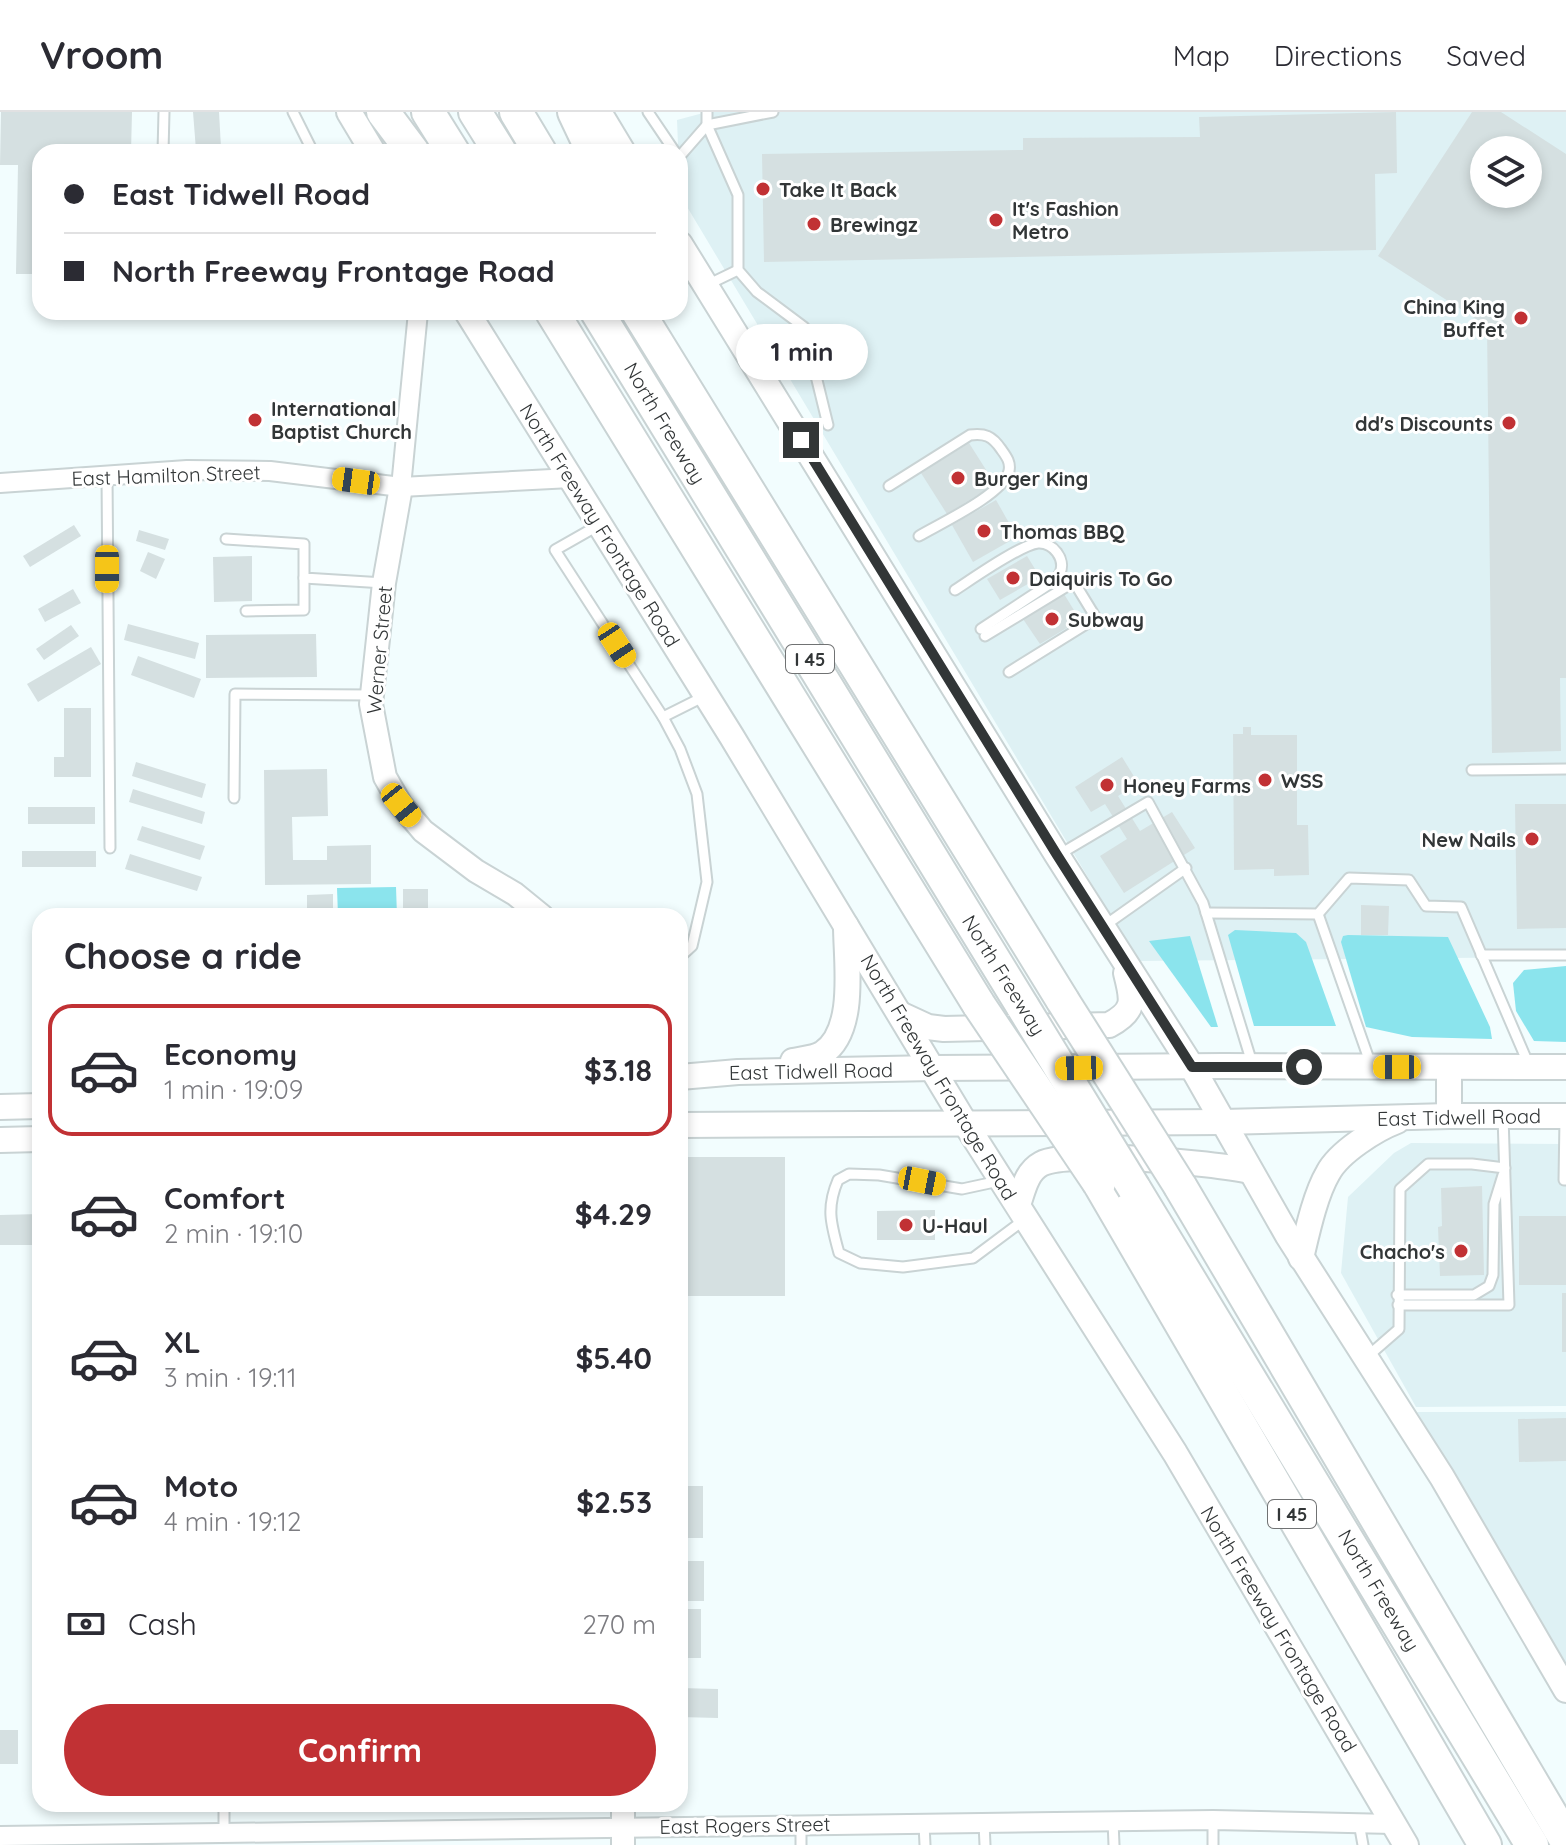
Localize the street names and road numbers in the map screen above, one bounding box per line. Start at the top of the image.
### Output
street label: North Freeway [619,358,711,488]
street label: North Freeway Frontage Road [515,399,685,651]
street label: East Hamilton Street [71,459,261,491]
street label: Werner Street [361,585,397,715]
road number: I 45 [786,645,834,673]
street label: North Freeway [957,910,1051,1040]
street label: North Freeway Frontage Road [856,950,1022,1204]
street label: East Tidwell Road [729,1057,893,1085]
street label: East Tidwell Road [1377,1103,1541,1131]
road number: I 45 [1268,1500,1316,1528]
street label: North Freeway Frontage Road [1196,1502,1362,1756]
street label: North Freeway [1333,1525,1425,1655]
street label: East Rogers Street [659,1811,831,1839]

